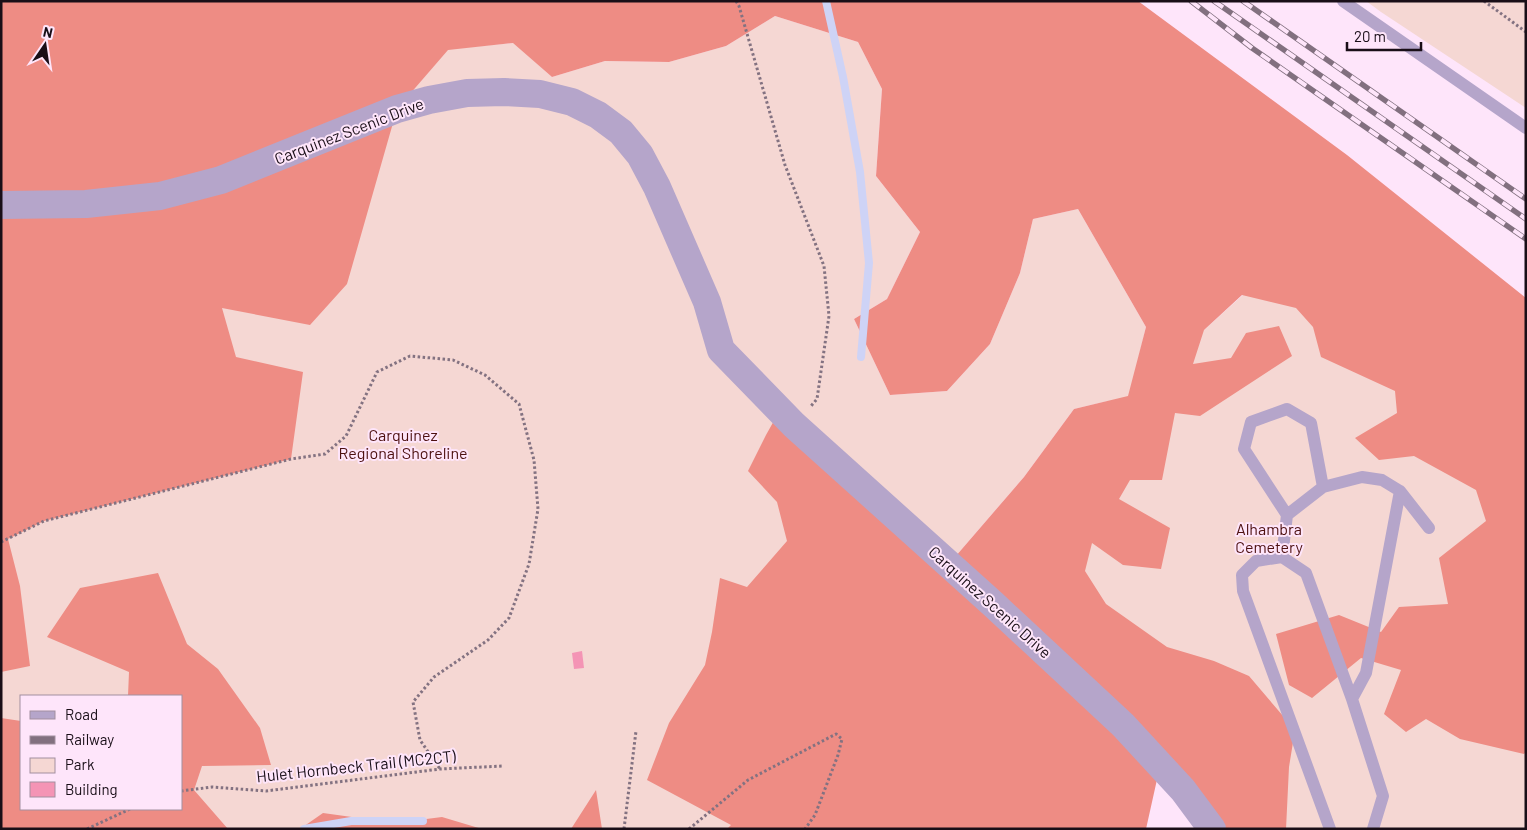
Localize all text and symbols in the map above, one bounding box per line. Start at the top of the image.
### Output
north arrow [20,20,70,70]
scale bar [1347,20,1421,52]
text: N [42,23,54,41]
text: 20 m [1354,27,1386,45]
street label: Carquinez Scenic Drive [272,93,426,168]
park label: Carquinez Regional Shoreline [339,425,467,462]
park label: Alhambra Cemetery [1235,519,1303,556]
street label: Carquinez Scenic Drive [925,542,1056,662]
legend [20,695,182,810]
text: Road [65,705,98,723]
text: Railway [65,730,114,748]
street label: Hulet Hornbeck Trail (MC2CT) [255,745,457,785]
text: Park [65,755,95,773]
text: Building [65,780,118,798]

